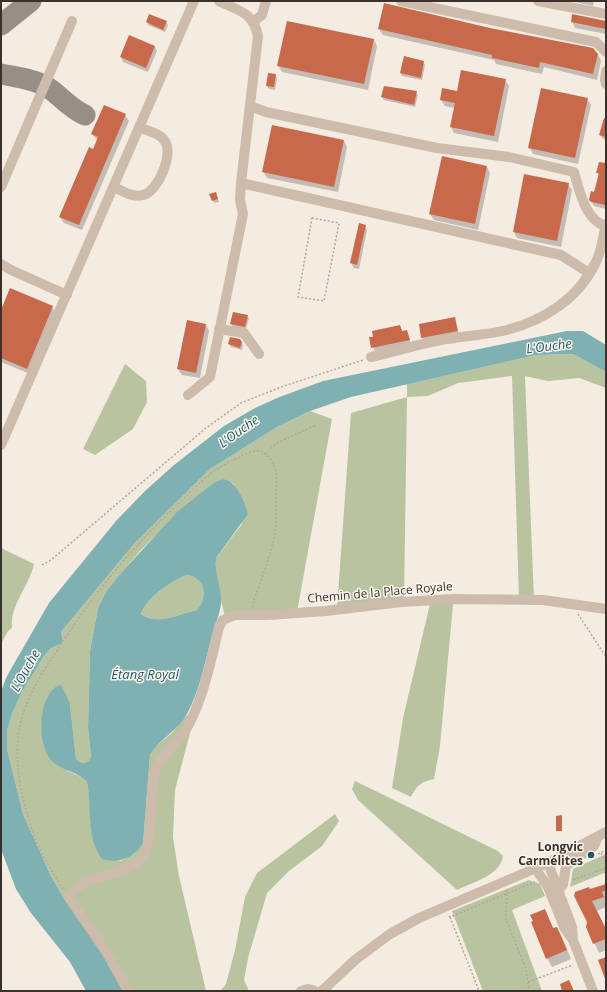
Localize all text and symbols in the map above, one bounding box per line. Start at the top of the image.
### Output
water label: L'Ouche [525,336,573,358]
water label: L'Ouche [216,412,262,452]
street label: Chemin de la Place Royale [307,579,453,607]
water label: L'Ouche [8,647,44,695]
water label: Étang Royal [111,667,179,683]
place label: Longvic Carmélites [518,841,583,869]
marker: Longvic Carmélites [586,850,596,860]

